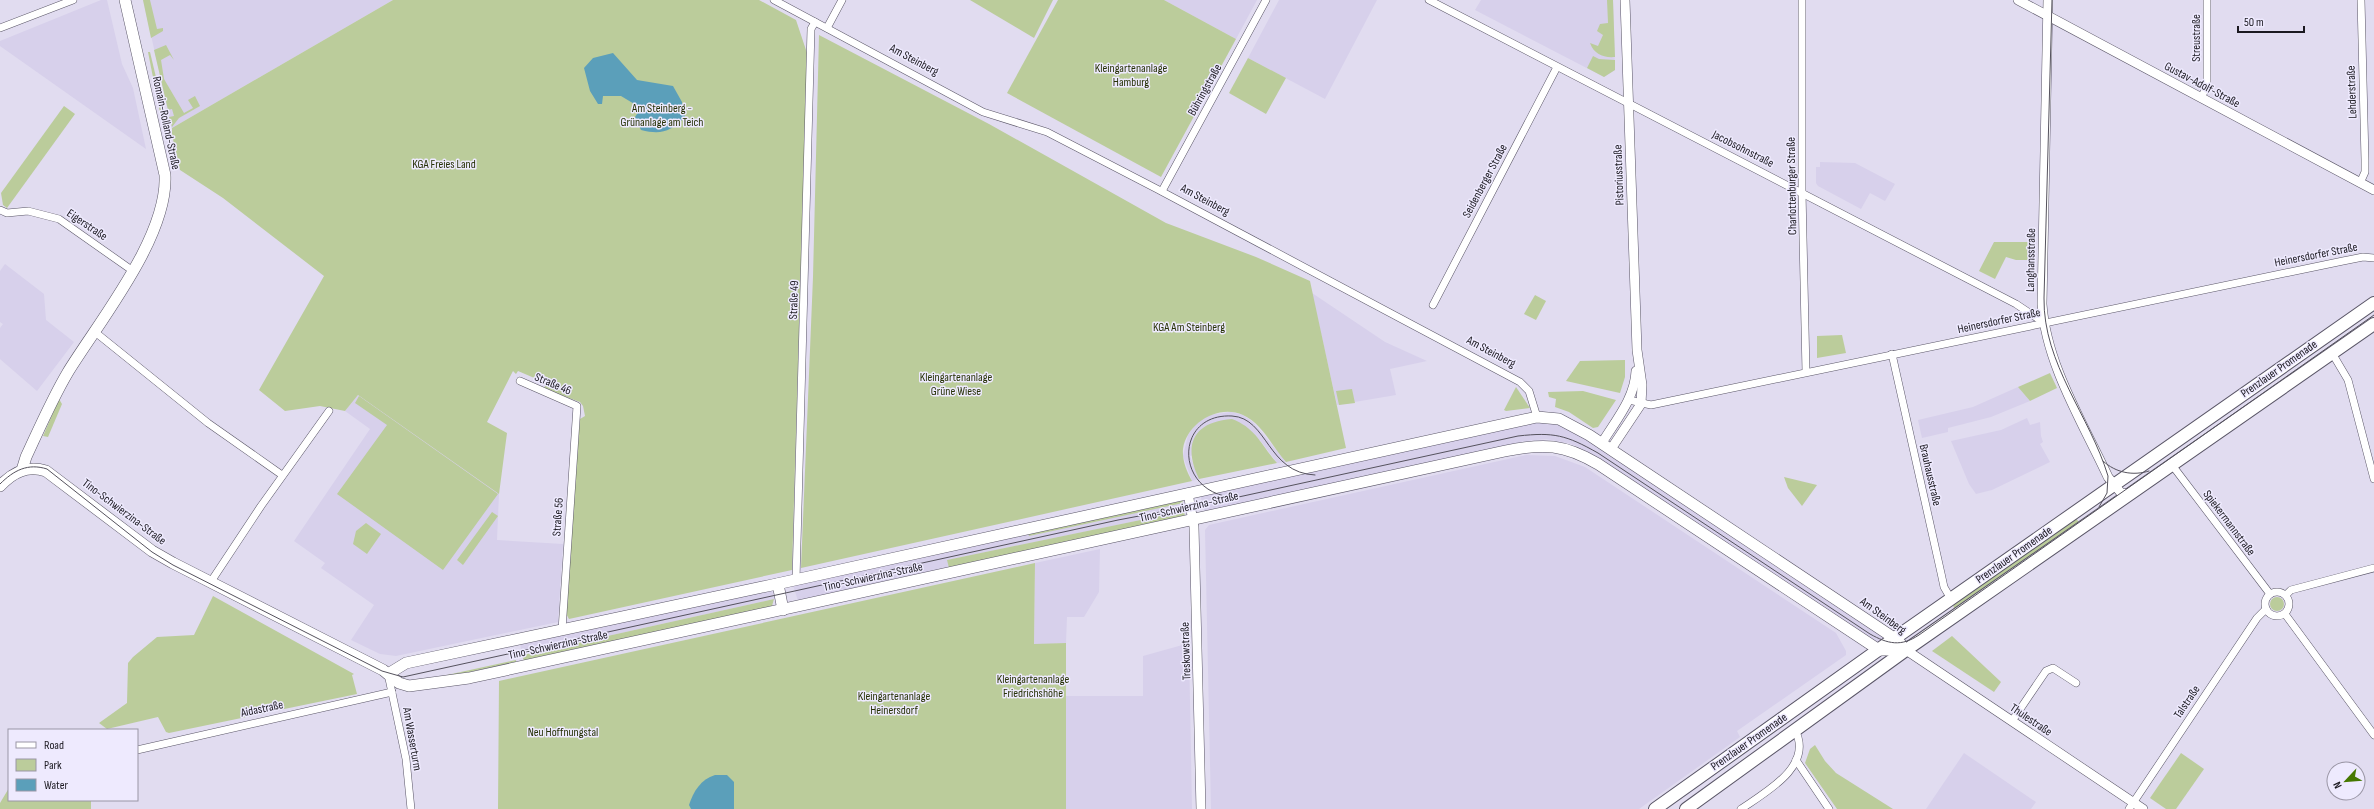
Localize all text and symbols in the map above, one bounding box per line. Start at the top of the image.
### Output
scale bar [2238,8,2304,34]
street label: Streustraße [2189,14,2204,62]
text: 50 m [2244,15,2264,30]
street label: Am Steinberg [886,40,941,79]
street label: Gustav-Adolf-Straße [2162,59,2243,111]
park label: Kleingartenanlage Hamburg [1095,61,1167,90]
street label: Bühringstraße [1185,61,1225,118]
street label: Lehderstraße [2344,65,2360,119]
street label: Romain-Rolland-Straße [149,75,183,171]
park label: Am Steinberg - Grünanlage am Teich [621,101,704,130]
street label: Jacobsohnstraße [1709,127,1776,171]
street label: Charlottenburger Straße [1784,137,1800,235]
street label: Seidenberger Straße [1459,141,1511,221]
street label: Pistoriusstraße [1610,144,1628,206]
park label: KGA Freies Land [412,157,476,172]
street label: Am Steinberg [1177,180,1232,219]
street label: Eigerstraße [64,206,110,244]
street label: Langhansstraße [2023,228,2039,292]
street label: Heinersdorfer Straße [2273,240,2359,270]
street label: Straße 49 [786,280,802,320]
street label: Heinersdorfer Straße [1956,305,2042,337]
park label: KGA Am Steinberg [1153,320,1225,335]
street label: Am Steinberg [1463,332,1518,371]
street label: Prenzlauer Promenade [2238,337,2320,401]
street label: Straße 46 [532,370,574,398]
park label: Kleingartenanlage Grüne Wiese [920,370,992,399]
street label: Brauhausstraße [1916,443,1944,507]
street label: Tino-Schwierzina-Straße [79,476,169,548]
street label: Spiekermannstraße [2200,487,2259,559]
street label: Tino-Schwierzina-Straße [1138,488,1240,526]
street label: Straße 56 [549,497,567,537]
street label: Prenzlauer Promenade [1973,523,2055,587]
street label: Tino-Schwierzina-Straße [822,559,924,595]
street label: Am Steinberg [1856,594,1909,638]
street label: Treskowstraße [1177,622,1195,680]
street label: Tino-Schwierzina-Straße [507,627,609,663]
park label: Kleingartenanlage Friedrichshöhe [997,672,1069,701]
street label: Talstraße [2171,682,2204,721]
park label: Kleingartenanlage Heinersdorf [858,689,930,718]
street label: Aidastraße [239,697,285,721]
street label: Thulestraße [2007,700,2055,740]
street label: Am Wasserturm [399,705,425,772]
street label: Prenzlauer Promenade [1708,710,1790,774]
park label: Neu Hoffnungstal [528,725,598,740]
legend [8,729,138,801]
text: Road [44,738,64,753]
text: Park [44,758,62,773]
north arrow [2326,761,2366,801]
text: Water [44,778,68,793]
text: N [2330,780,2345,791]

